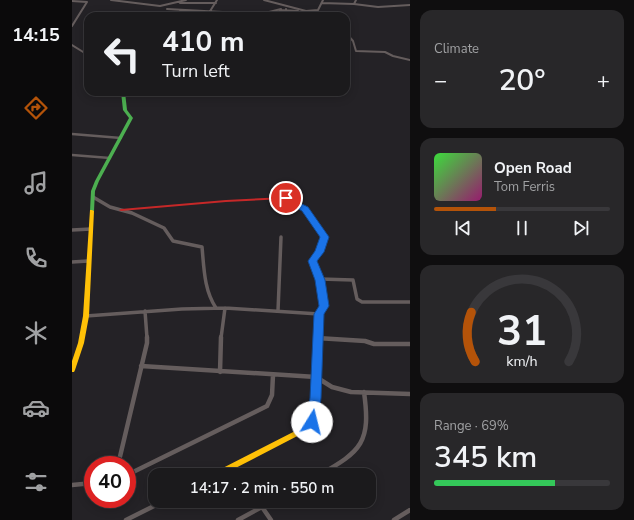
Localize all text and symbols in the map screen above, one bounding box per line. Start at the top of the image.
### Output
text: 14:15 [12,23,60,47]
text: 410 m [162,23,245,61]
icon: left [96,28,148,80]
text: Climate [434,40,479,58]
text: Turn left [162,59,230,83]
text: 20° [498,60,546,101]
text: − [434,66,447,96]
text: + [597,66,610,96]
icon: directions [22,94,50,122]
text: Open Road [494,158,572,178]
icon: music [22,169,50,197]
text: Tom Ferris [494,178,555,196]
pin [269,181,303,215]
icon: arrive [275,187,297,209]
icon: previous [452,217,474,239]
icon: pause [511,217,533,239]
icon: next [570,217,592,239]
icon: phone [22,244,50,272]
text: 31 [497,303,547,360]
icon: climate [22,319,50,347]
text: km/h [506,351,538,370]
icon: car [22,394,50,422]
position arrow [291,401,333,443]
text: Range · 69% [434,417,509,435]
text: 345 km [434,437,537,478]
speed limit sign: 40 [84,456,136,508]
icon: filters [22,468,50,496]
text: 14:17 · 2 min · 550 m [190,478,334,498]

